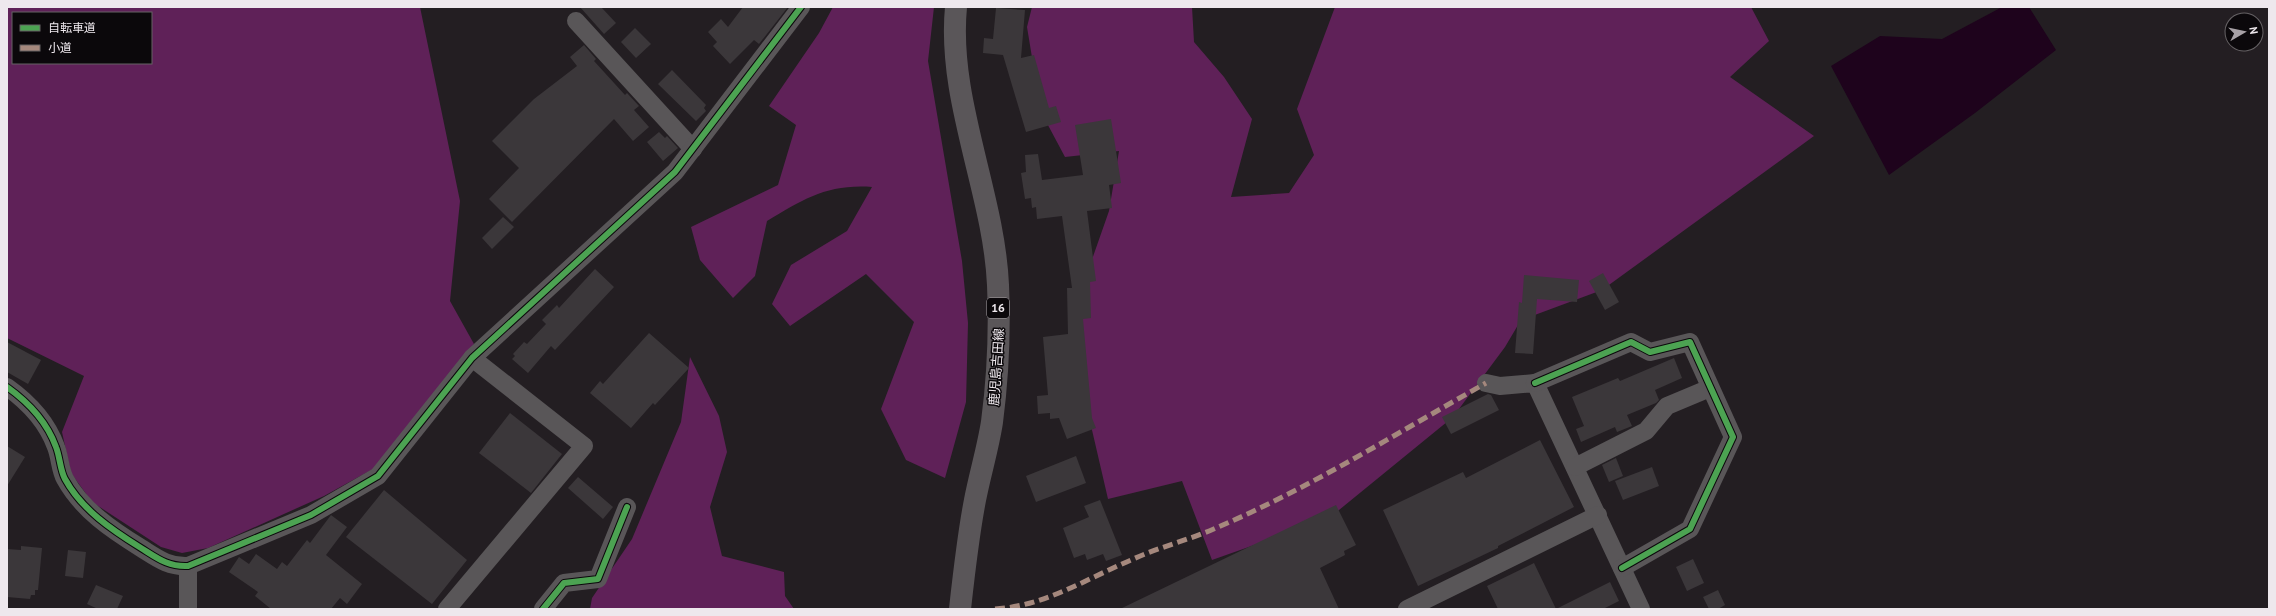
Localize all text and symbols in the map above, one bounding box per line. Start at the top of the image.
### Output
legend [12,12,152,64]
north arrow [2224,12,2264,52]
text: 自転車道 [48,20,96,35]
text: N [2246,26,2261,35]
text: 小道 [48,40,72,55]
road number: 16 [987,298,1009,318]
street label: 鹿児島吉田線 [985,328,1008,407]

